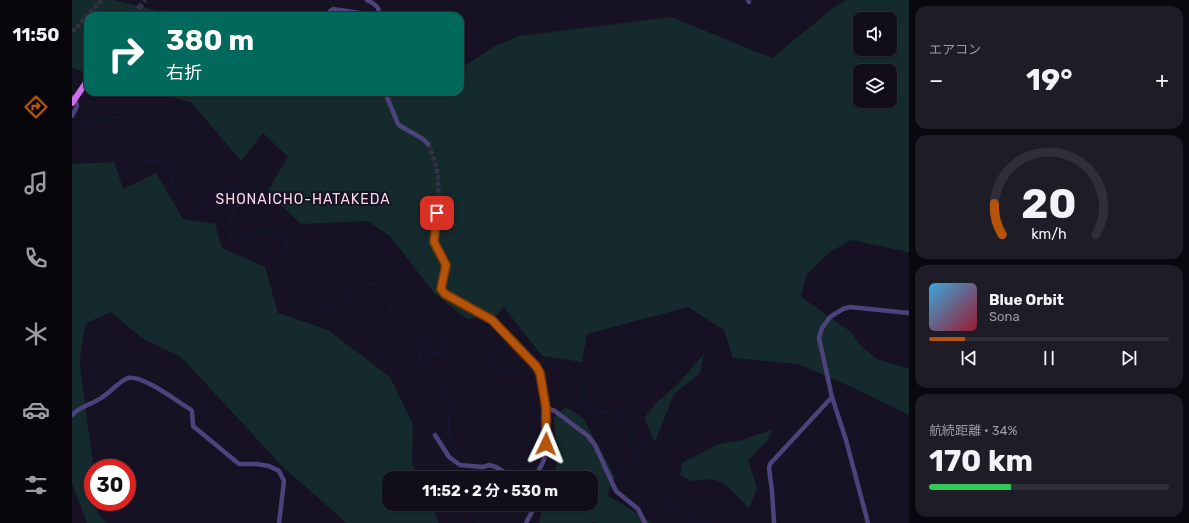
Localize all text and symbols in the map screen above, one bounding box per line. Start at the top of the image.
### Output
map controls [853,12,897,108]
button: sound [853,12,897,56]
text: 11:50 [12,24,60,46]
text: 380 m [166,24,254,57]
icon: right [100,28,152,80]
text: エアコン [929,42,981,57]
text: 右折 [166,62,202,84]
text: 19° [1026,62,1073,98]
button: layers [853,64,897,108]
text: − [929,67,943,94]
text: + [1155,67,1169,94]
icon: directions [22,93,50,121]
icon: music [22,169,50,197]
text: 20 [1021,179,1077,228]
district label: SHONAICHO-HATAKEDA [215,191,391,208]
pin [420,196,454,230]
icon: arrive [426,202,448,224]
text: km/h [1031,225,1067,242]
icon: phone [22,244,50,272]
text: Blue Orbit [989,291,1064,309]
text: Sona [989,309,1020,324]
icon: climate [22,320,50,348]
icon: previous [958,347,980,369]
icon: pause [1038,347,1060,369]
icon: next [1118,347,1140,369]
icon: car [22,396,50,424]
position arrow [525,423,567,465]
text: 航続距離 · 34% [929,423,1017,438]
text: 170 km [929,443,1033,479]
speed limit sign: 30 [84,459,136,511]
icon: filters [22,471,50,499]
text: 11:52 · 2 分 · 530 m [422,482,558,500]

